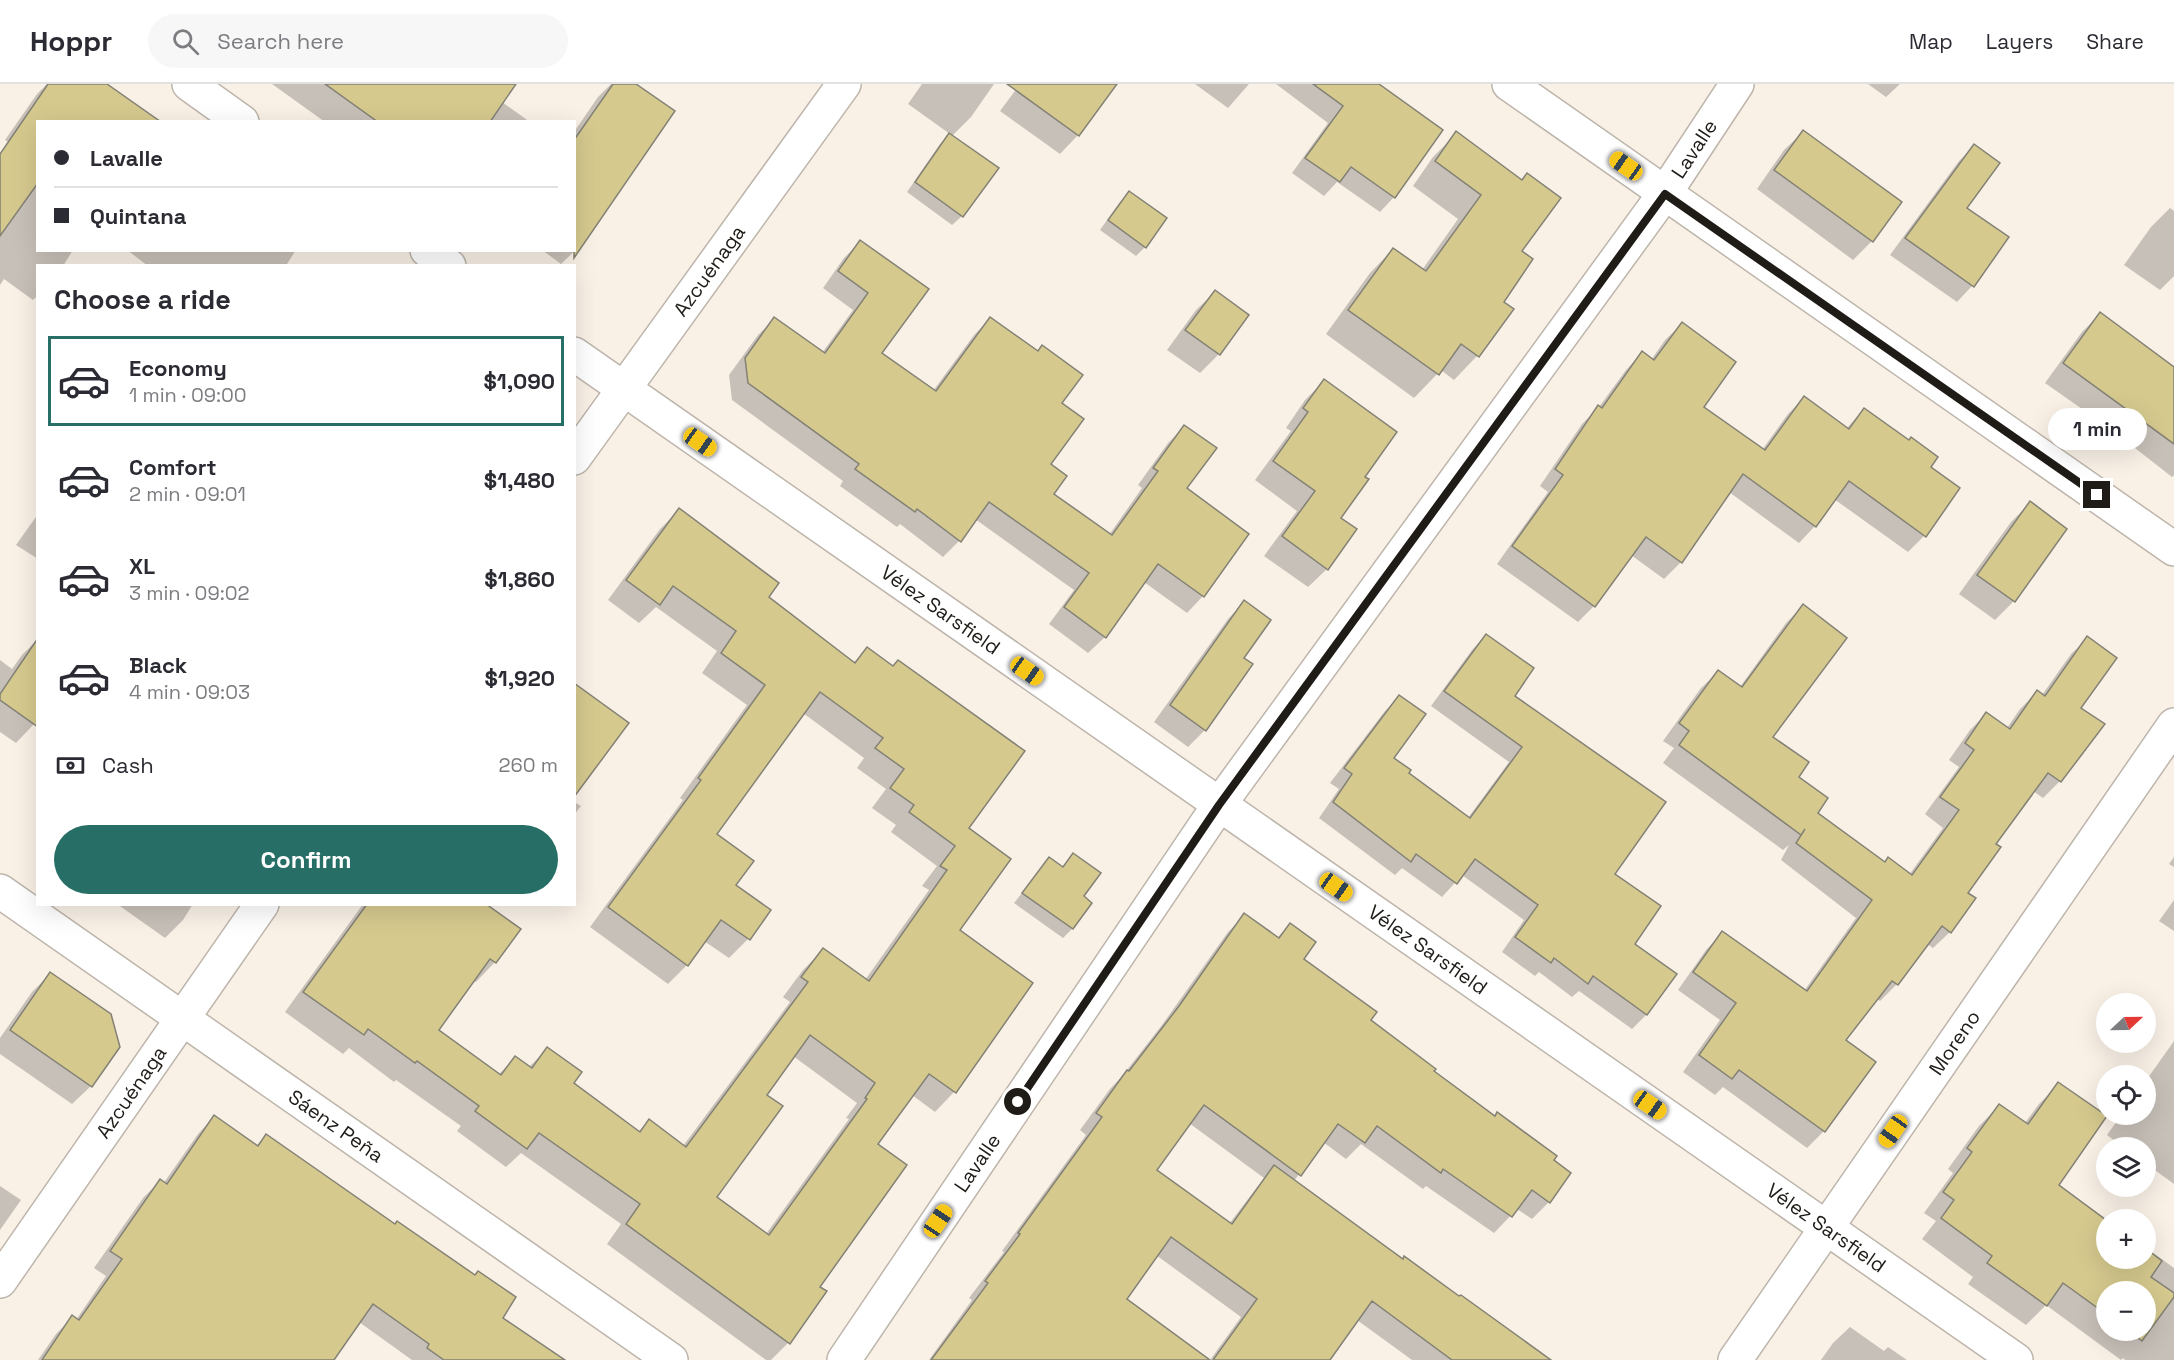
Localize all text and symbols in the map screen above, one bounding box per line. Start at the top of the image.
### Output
search box [148,14,568,68]
text: Hoppr [30,23,112,59]
icon: search [169,25,202,58]
text: Search here [217,27,344,55]
text: Map [1909,28,1953,55]
text: Layers [1986,28,2053,55]
text: Share [2086,28,2144,55]
street label: Lavalle [1665,114,1723,183]
text: Lavalle [90,144,163,172]
car [1606,148,1646,184]
text: Quintana [90,202,187,230]
street label: Azcuénaga [667,220,751,322]
text: Choose a ride [54,282,231,317]
icon: car [57,354,111,408]
text: Economy [129,354,227,382]
text: $1,090 [483,367,555,395]
text: 1 min · 09:00 [129,382,247,408]
callout: 1 min [2048,408,2146,450]
text: 1 min [2073,416,2122,442]
car [680,424,720,460]
icon: car [57,453,111,507]
text: Comfort [129,453,217,481]
text: $1,480 [484,466,555,494]
text: 2 min · 09:01 [129,481,246,507]
route end [2083,481,2110,508]
icon: car [57,552,111,606]
text: XL [129,552,155,580]
street label: Vélez Sarsfield [876,559,1005,660]
text: $1,860 [484,565,555,593]
text: 3 min · 09:02 [129,580,250,606]
icon: car [57,651,111,705]
text: Black [129,651,187,679]
car [1007,653,1047,689]
text: $1,920 [484,664,555,692]
text: 4 min · 09:03 [129,679,250,705]
icon: cash [54,749,87,782]
text: Cash [102,751,154,779]
text: 260 m [499,752,558,778]
button: Confirm [54,825,558,894]
car [1316,869,1356,905]
street label: Vélez Sarsfield [1363,899,1493,1000]
north arrow [2096,993,2156,1053]
map controls [2096,993,2156,1341]
street label: Moreno [1923,1005,1986,1080]
street label: Azcuénaga [90,1041,172,1143]
button: locate [2096,1065,2156,1125]
street label: Sáenz Peña [283,1084,389,1168]
car [1630,1087,1670,1123]
route start [1004,1088,1031,1115]
car [1875,1111,1911,1151]
street label: Lavalle [948,1128,1006,1197]
button: layers [2096,1137,2156,1197]
street label: Vélez Sarsfield [1762,1177,1891,1278]
car [920,1201,956,1241]
button: + [2096,1209,2156,1269]
button: − [2096,1281,2156,1341]

